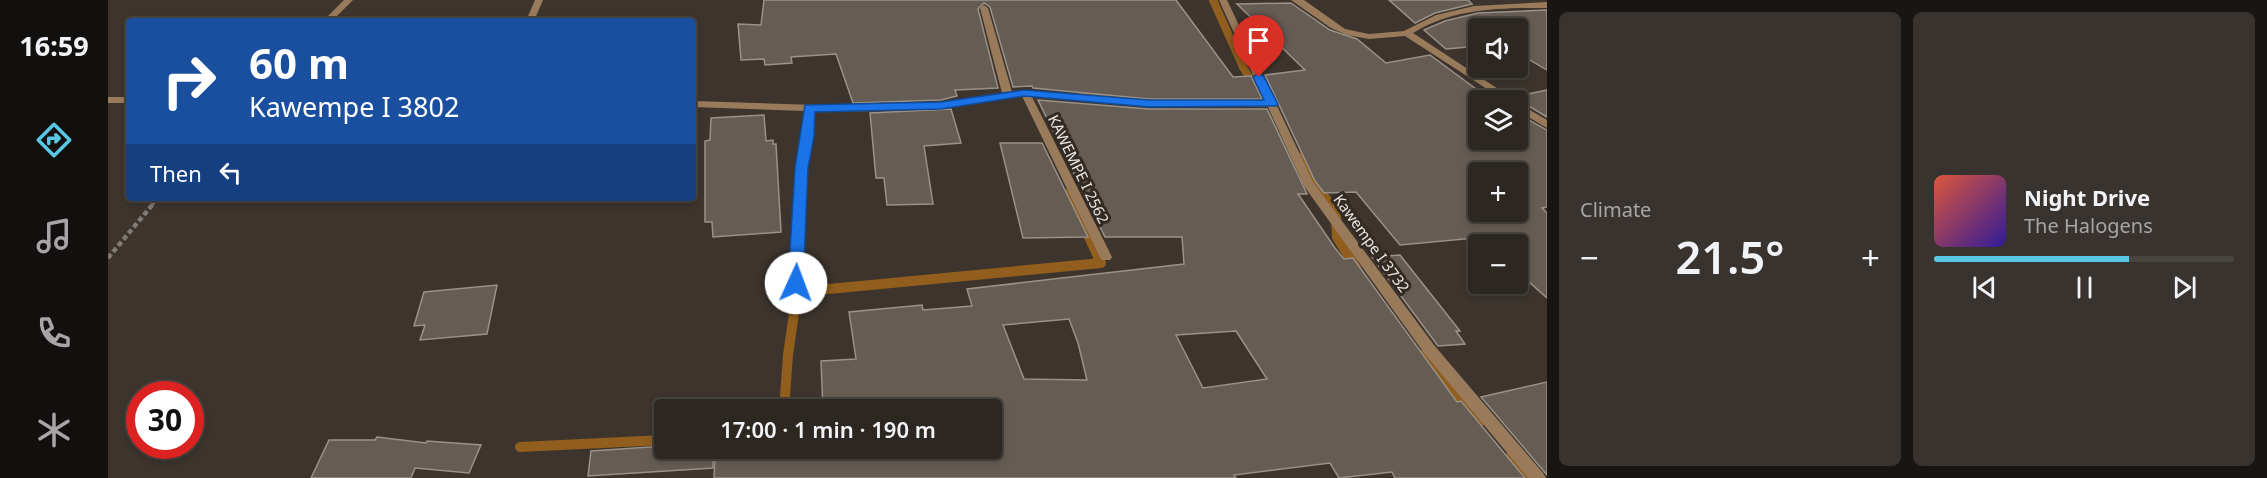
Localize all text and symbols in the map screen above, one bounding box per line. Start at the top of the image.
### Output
pin [1233,15,1284,77]
map controls [1468,18,1528,294]
button: sound [1468,18,1528,78]
icon: arrive [1242,24,1275,57]
text: 16:59 [19,27,89,64]
text: 60 m [249,34,349,91]
icon: right [150,42,228,120]
text: Kawempe I 3802 [249,88,459,125]
button: layers [1468,90,1528,150]
street label: KAWEMPE I 2562 [1044,111,1114,227]
icon: directions [33,119,75,161]
icon: left [214,156,247,189]
text: Then [150,158,202,188]
button: + [1468,162,1528,222]
text: Night Drive [2024,182,2150,212]
street label: Kawempe I 3732 [1330,190,1414,296]
text: Climate [1580,196,1651,223]
text: The Halogens [2024,212,2153,239]
icon: music [33,215,75,257]
text: 21.5° [1676,226,1784,287]
button: − [1468,234,1528,294]
text: − [1580,235,1599,280]
text: + [1861,235,1880,280]
position arrow [764,251,828,315]
icon: previous [1968,271,2001,304]
icon: pause [2068,271,2101,304]
icon: next [2168,271,2201,304]
icon: phone [33,312,75,354]
speed limit sign: 30 [126,381,204,459]
icon: climate [33,409,75,451]
text: 17:00 · 1 min · 190 m [720,414,936,444]

